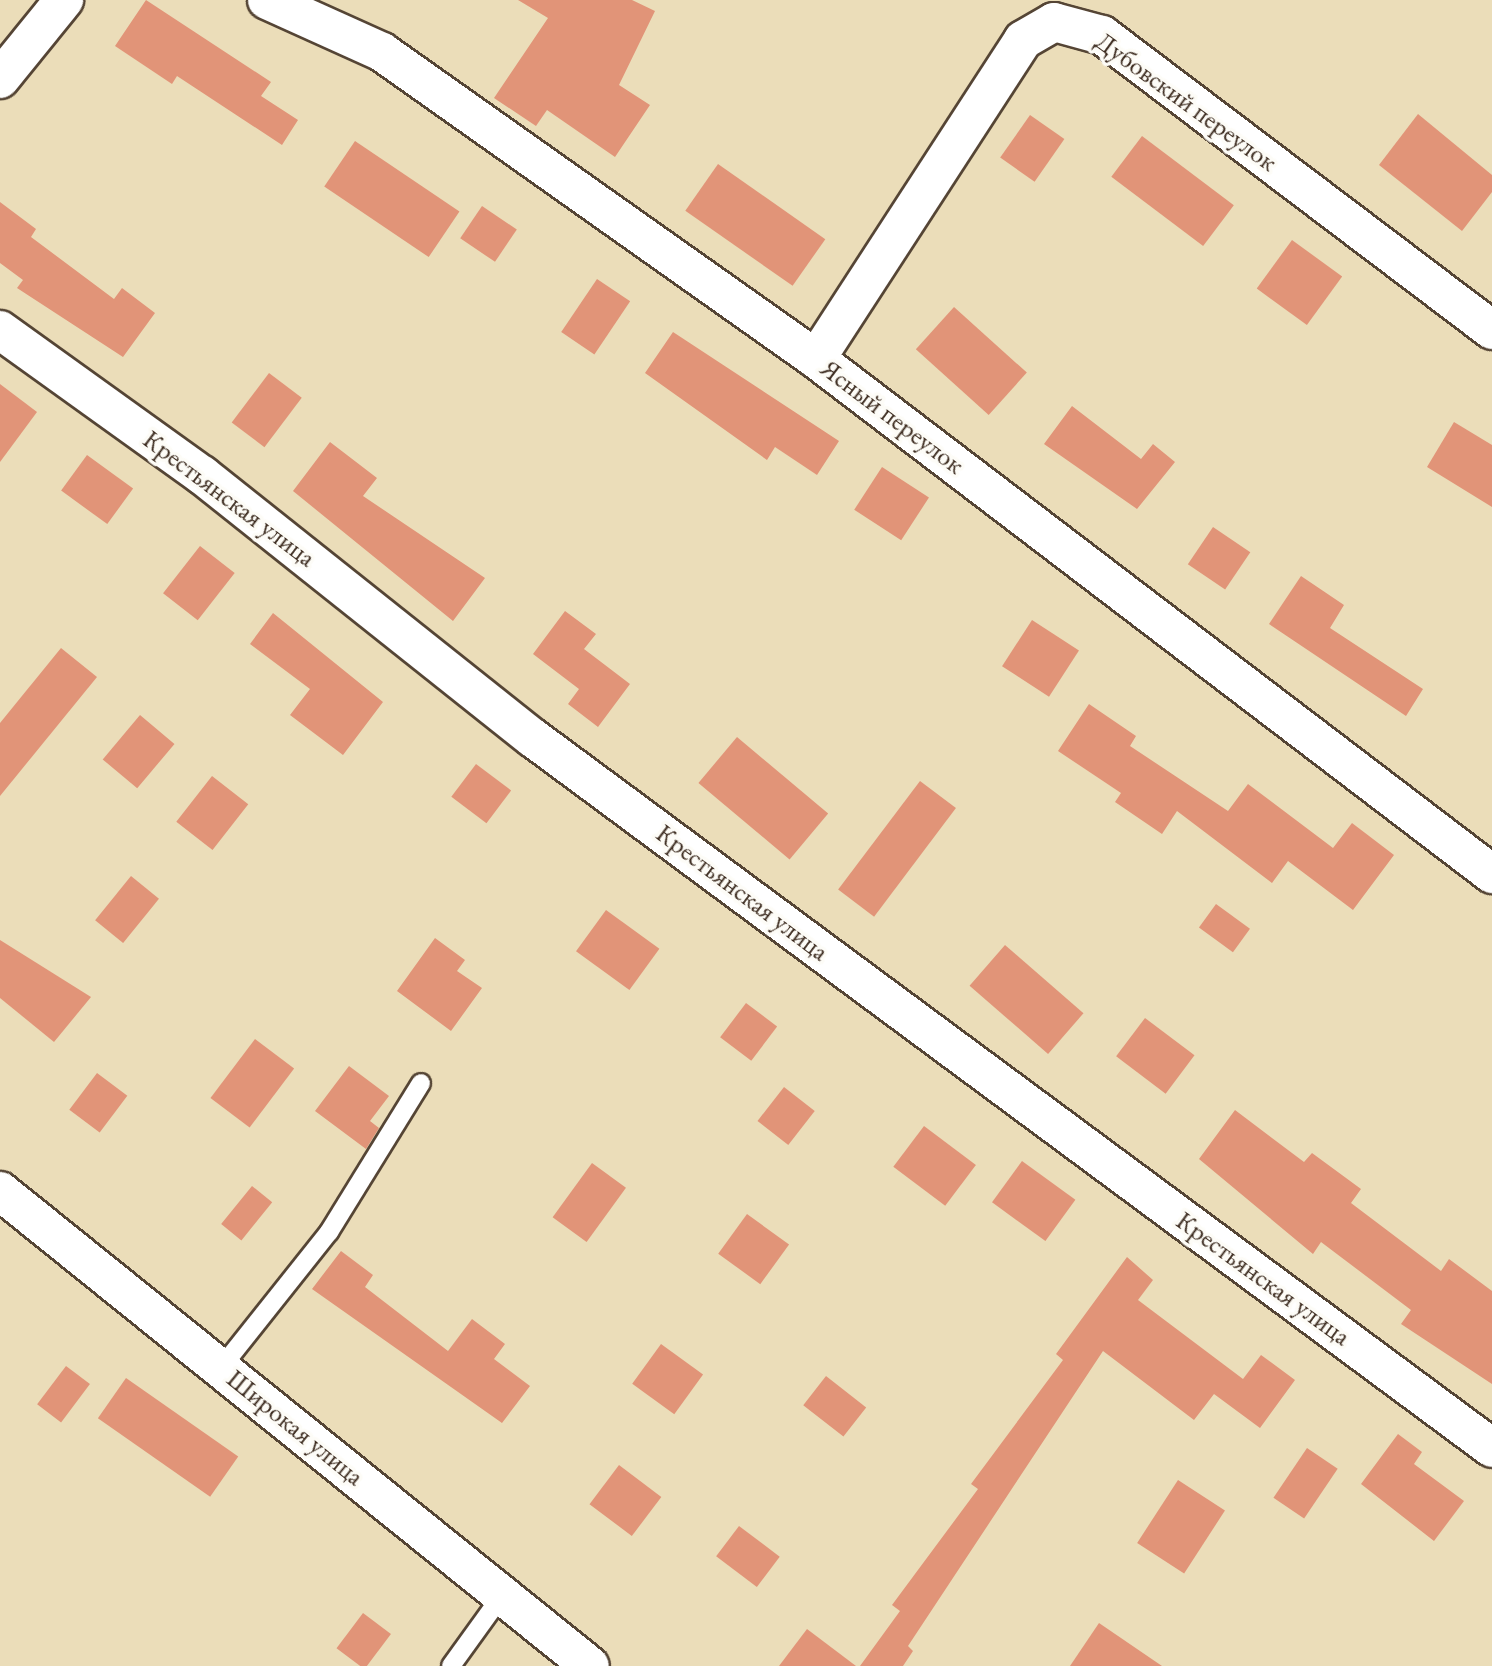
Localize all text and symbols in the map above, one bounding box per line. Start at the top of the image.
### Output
street label: Дубовский переулок [1089,26,1283,178]
street label: Ясный переулок [814,353,970,481]
street label: Крестьянская улица [137,424,321,574]
street label: Крестьянская улица [650,818,834,968]
street label: Крестьянская улица [1170,1205,1356,1353]
street label: Широкая улица [220,1363,370,1493]

